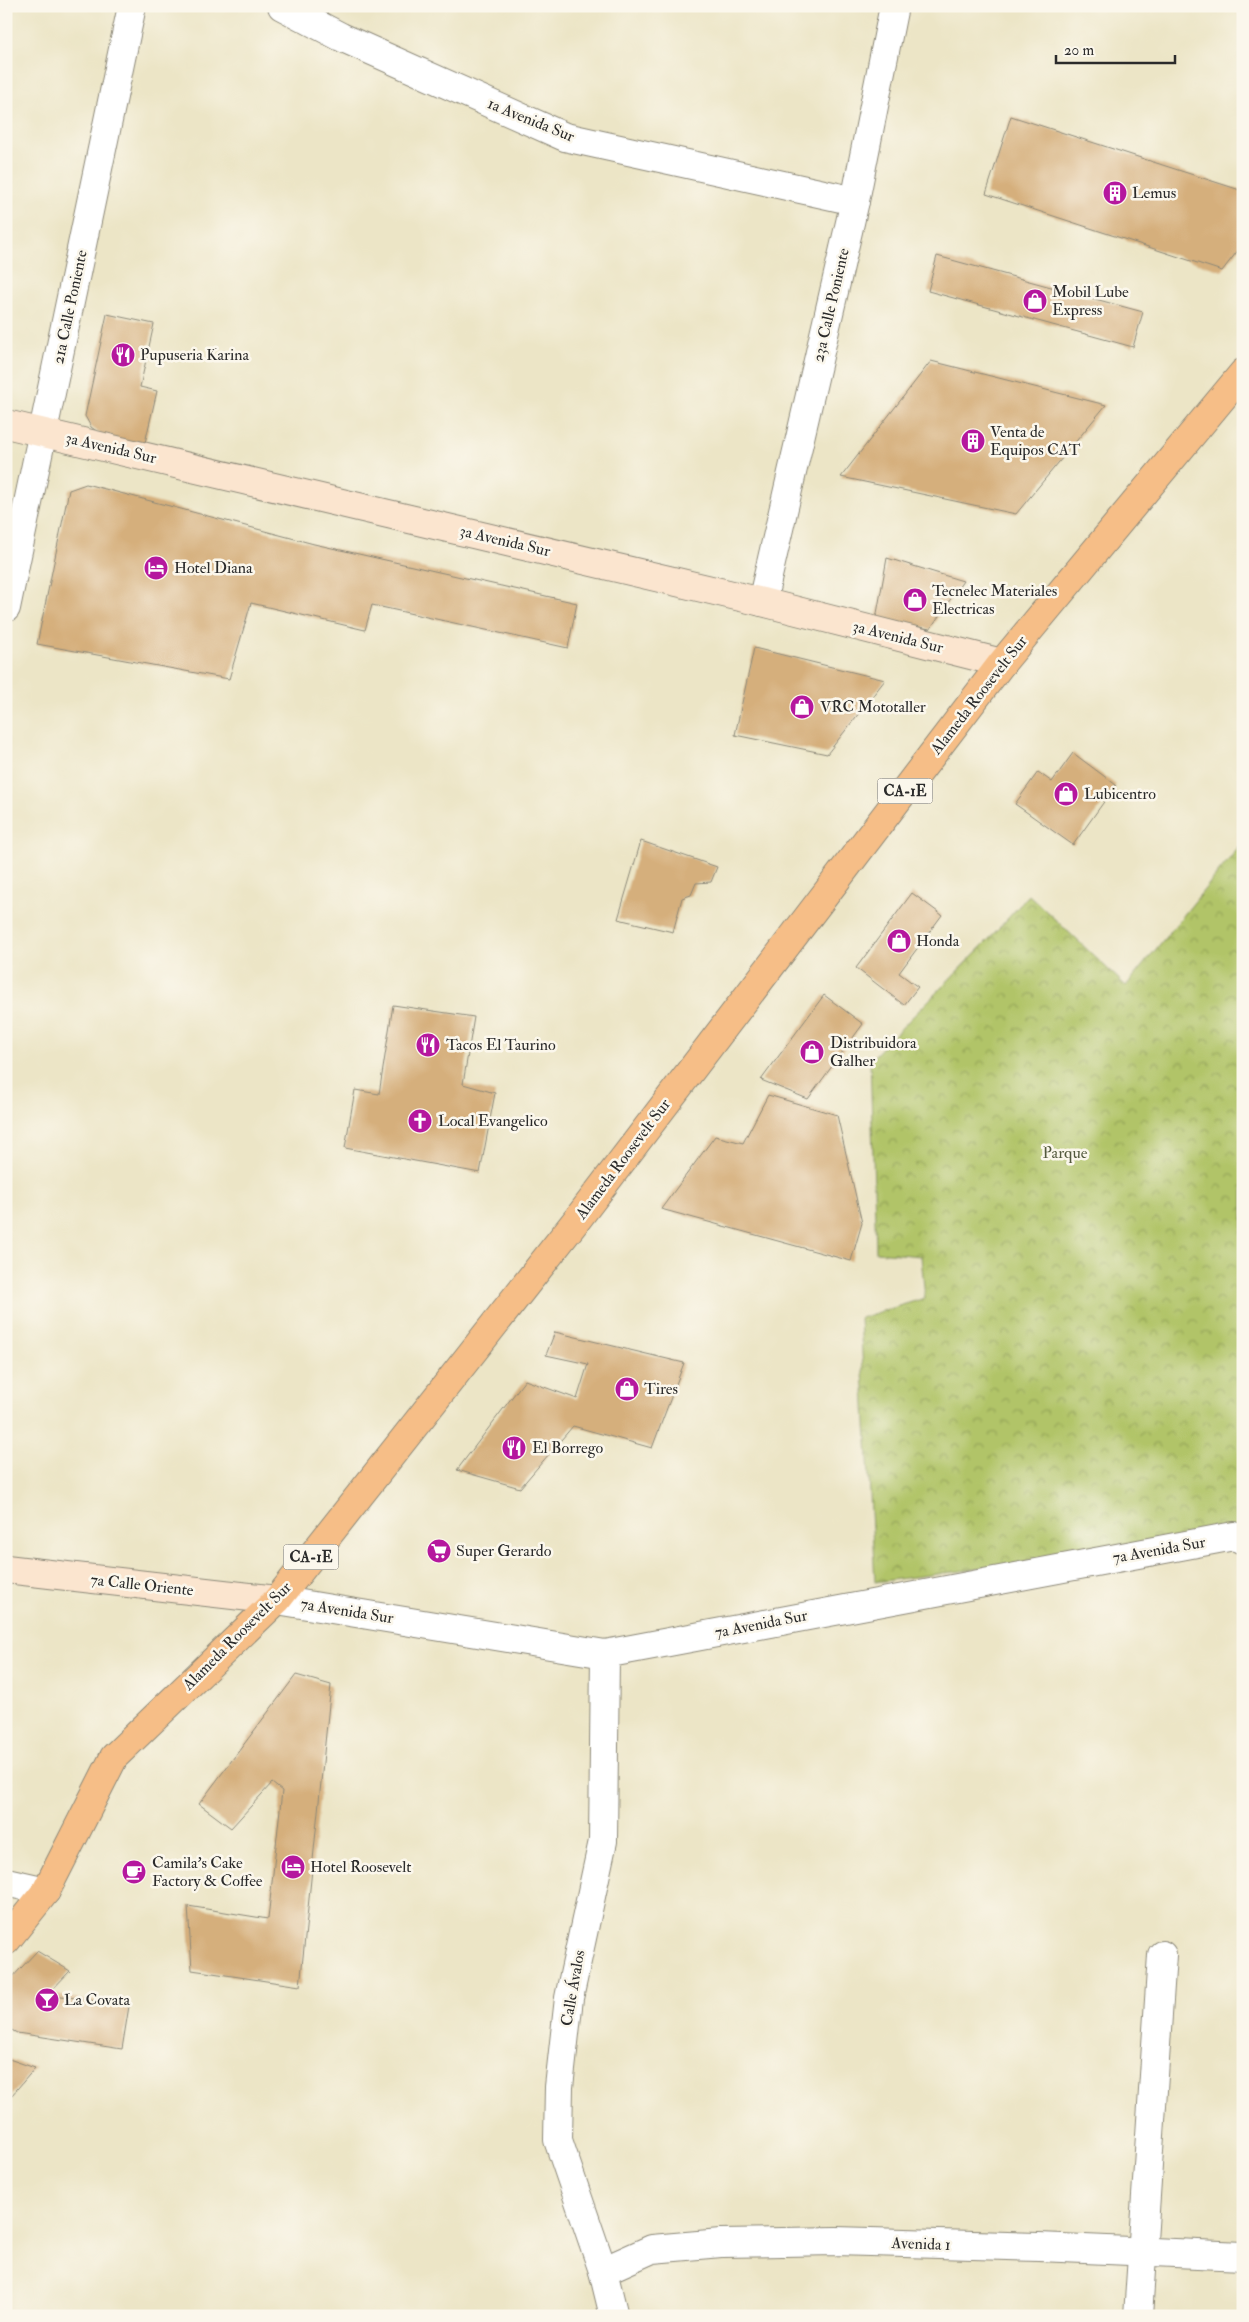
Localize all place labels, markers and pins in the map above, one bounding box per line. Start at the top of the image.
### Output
building icon: Lemus [1102,180,1128,206]
place label: Lemus [1132,183,1176,203]
place label: Mobil Lube Express [1052,282,1129,321]
shop icon: Mobil Lube Express [1022,288,1048,314]
restaurant icon: Pupuseria Karina [110,342,136,368]
place label: Pupuseria Karina [140,345,250,366]
place label: Venta de Equipos CAT [990,422,1080,461]
building icon: Venta de Equipos CAT [960,428,986,454]
hotel icon: Hotel Diana [143,555,169,581]
place label: Hotel Diana [174,558,253,578]
place label: Tecnelec Materiales Electricas [932,581,1057,619]
shop icon: Tecnelec Materiales Electricas [902,587,928,613]
shop icon: VRC Mototaller [789,694,815,720]
place label: VRC Mototaller [820,697,926,717]
shop icon: Lubicentro [1053,781,1079,807]
place label: Lubicentro [1084,784,1156,804]
shop icon: Honda [886,928,912,954]
place label: Honda [916,931,960,951]
restaurant icon: Tacos El Taurino [415,1032,441,1058]
place label: Distribuidora Galher [830,1033,917,1071]
place label: Tacos El Taurino [446,1035,556,1055]
shop icon: Distribuidora Galher [799,1039,825,1065]
church icon: Local Evangelico [407,1108,433,1134]
place label: Local Evangelico [438,1111,548,1131]
shop icon: Tires [614,1376,640,1402]
place label: Tires [644,1379,678,1399]
restaurant icon: El Borrego [501,1435,527,1461]
place label: El Borrego [532,1438,604,1458]
supermarket icon: Super Gerardo [426,1538,452,1564]
place label: Super Gerardo [456,1541,552,1562]
place label: Camila's Cake Factory & Coffee [152,1853,263,1891]
hotel icon: Hotel Roosevelt [280,1854,306,1880]
place label: Hotel Roosevelt [310,1857,411,1877]
cafe icon: Camila's Cake Factory & Coffee [121,1859,147,1885]
bar icon: La Covata [34,1987,60,2013]
place label: La Covata [64,1990,130,2010]

